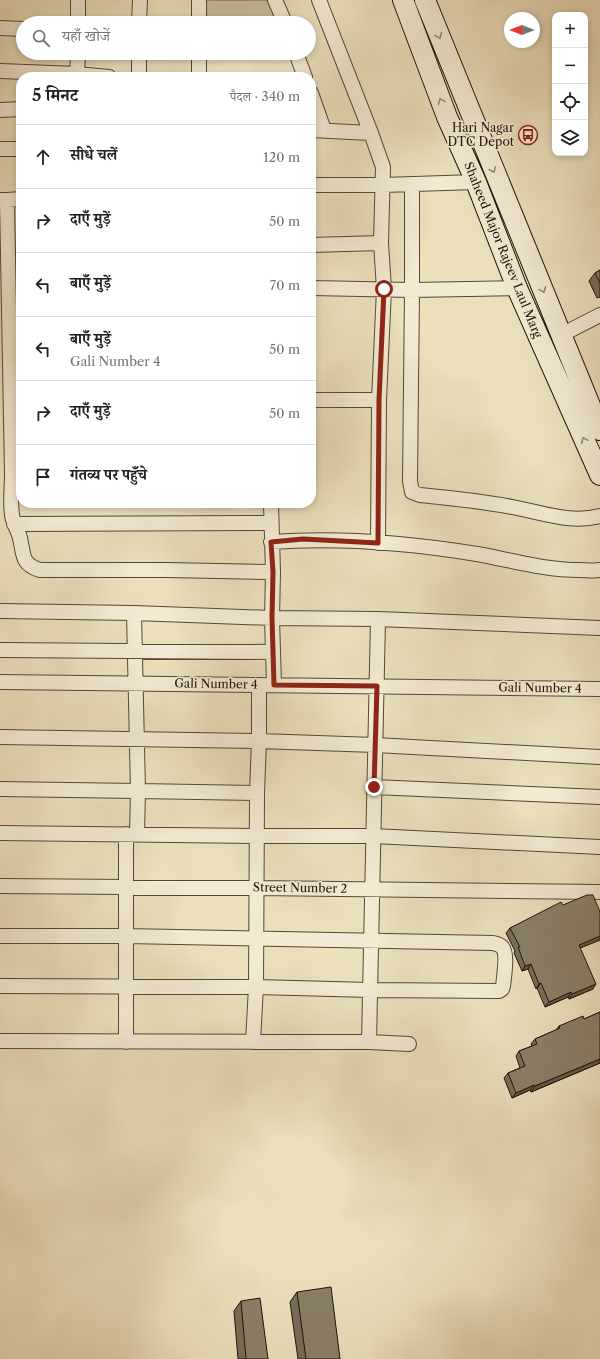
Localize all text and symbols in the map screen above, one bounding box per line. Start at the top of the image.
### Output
north arrow [504,12,540,48]
map controls [552,12,588,156]
button: + [552,12,588,48]
search box [16,16,316,60]
text: यहाँ खोजें [62,26,110,45]
icon: search [30,27,52,49]
one-way arrow [435,33,443,40]
button: − [552,48,588,84]
button: locate [552,84,588,120]
text: 5 मिनट [32,85,78,105]
text: पैदल · 340 m [230,88,300,104]
one-way arrow [438,97,446,104]
place label: Hari Nagar DTC Depot [447,120,515,149]
button: layers [552,120,588,156]
bus stop icon: Hari Nagar DTC Depot [517,124,539,146]
text: सीधे चलें [70,145,117,164]
icon: ahead [32,146,54,168]
text: 120 m [263,149,300,165]
street label: Shaheed Major Rajeev Laul Marg [461,160,546,341]
one-way arrow [489,166,497,173]
text: दाएँ मुड़ें [70,209,110,228]
icon: right [32,210,54,232]
text: 50 m [269,213,300,229]
text: बाएँ मुड़ें [70,273,111,292]
icon: left [32,274,54,296]
text: 70 m [270,277,300,293]
route start [375,280,393,298]
one-way arrow [539,286,547,293]
text: बाएँ मुड़ें [70,329,111,348]
icon: left [32,338,54,360]
text: 50 m [269,341,300,357]
text: Gali Number 4 [70,353,161,369]
text: दाएँ मुड़ें [70,401,110,420]
icon: right [32,402,54,424]
text: 50 m [269,405,300,421]
one-way arrow [581,436,589,444]
text: गंतव्य पर पहुँचे [70,465,147,484]
icon: arrive [32,466,54,488]
street label: Gali Number 4 [174,675,258,692]
street label: Gali Number 4 [498,679,582,696]
route end [365,778,383,796]
street label: Street Number 2 [253,879,347,896]

